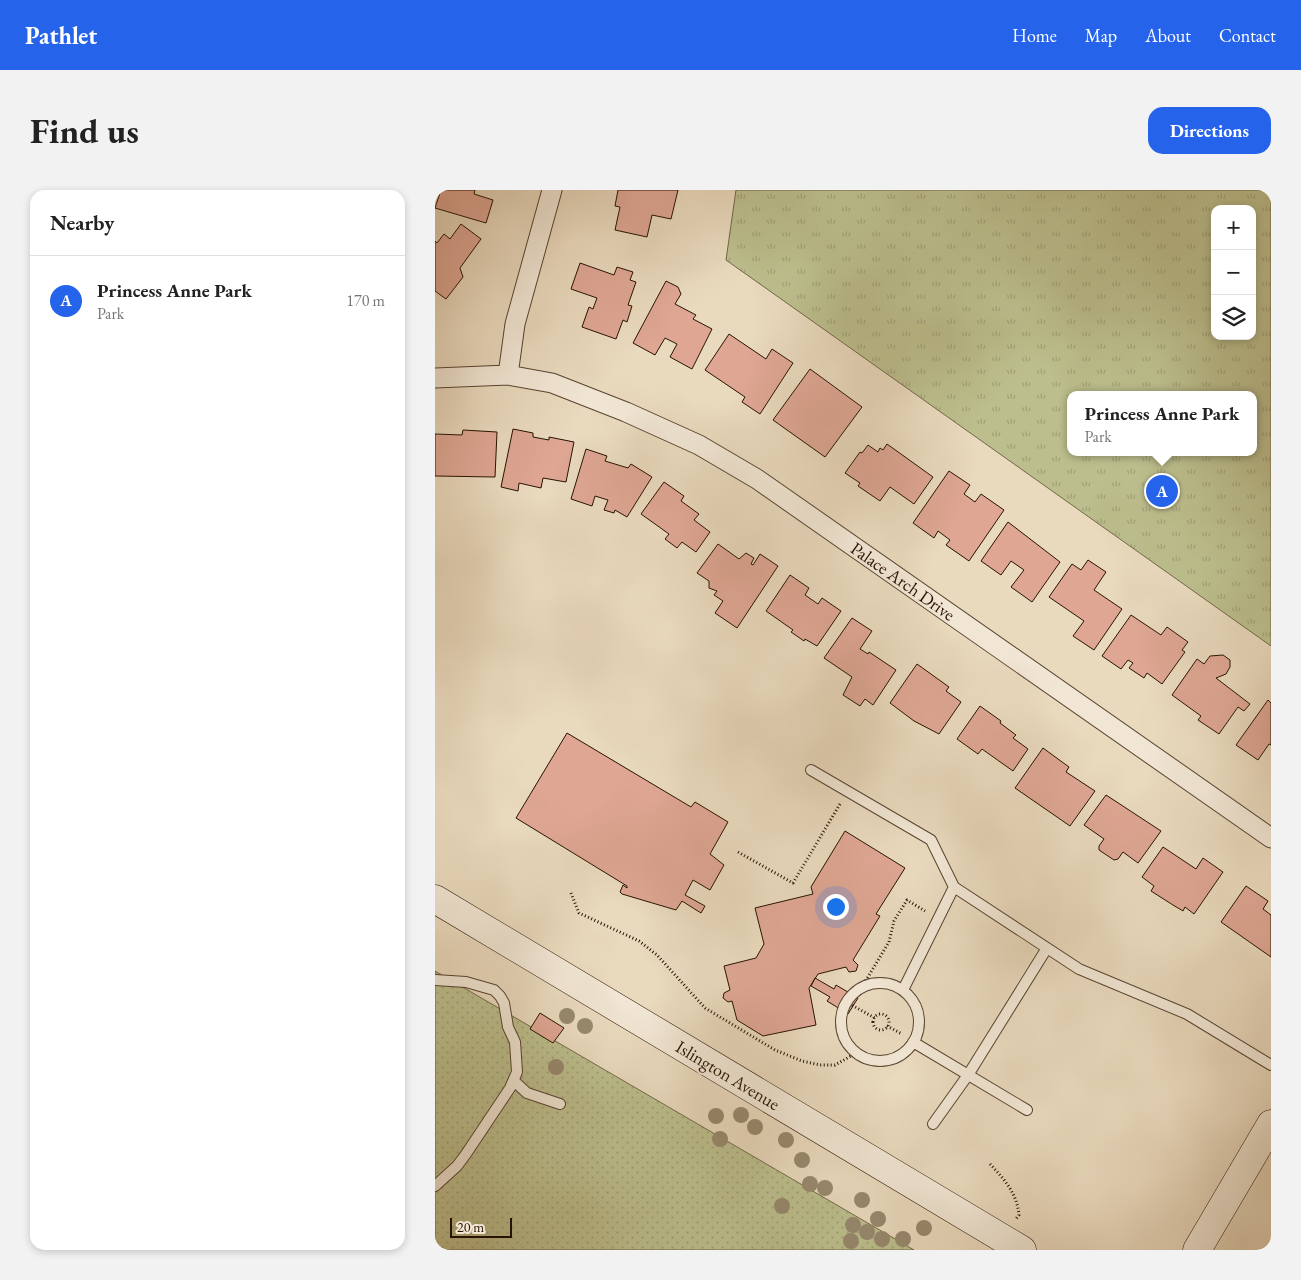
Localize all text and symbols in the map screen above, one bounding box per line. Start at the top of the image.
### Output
text: Pathlet [25,20,97,51]
text: Home [1012,24,1057,47]
text: Map [1085,24,1117,47]
text: About [1145,24,1191,47]
text: Contact [1219,24,1276,47]
button: Directions [1148,107,1271,154]
text: Find us [30,108,139,153]
map controls [1211,205,1256,340]
button: + [1211,205,1256,250]
text: Nearby [50,209,114,236]
button: − [1211,250,1256,295]
text: Princess Anne Park [97,278,252,303]
text: A [60,290,72,311]
text: 170 m [346,290,385,311]
button: layers [1211,295,1256,340]
text: Park [97,303,124,324]
popup [1067,391,1257,456]
text: Princess Anne Park [1085,401,1239,426]
text: Park [1085,426,1112,447]
pin: A [1146,472,1178,510]
street label: Palace Arch Drive [846,536,960,626]
your location [823,894,849,920]
street label: Islington Avenue [672,1035,784,1115]
scale bar [450,1215,513,1238]
text: 20 m [457,1218,484,1236]

